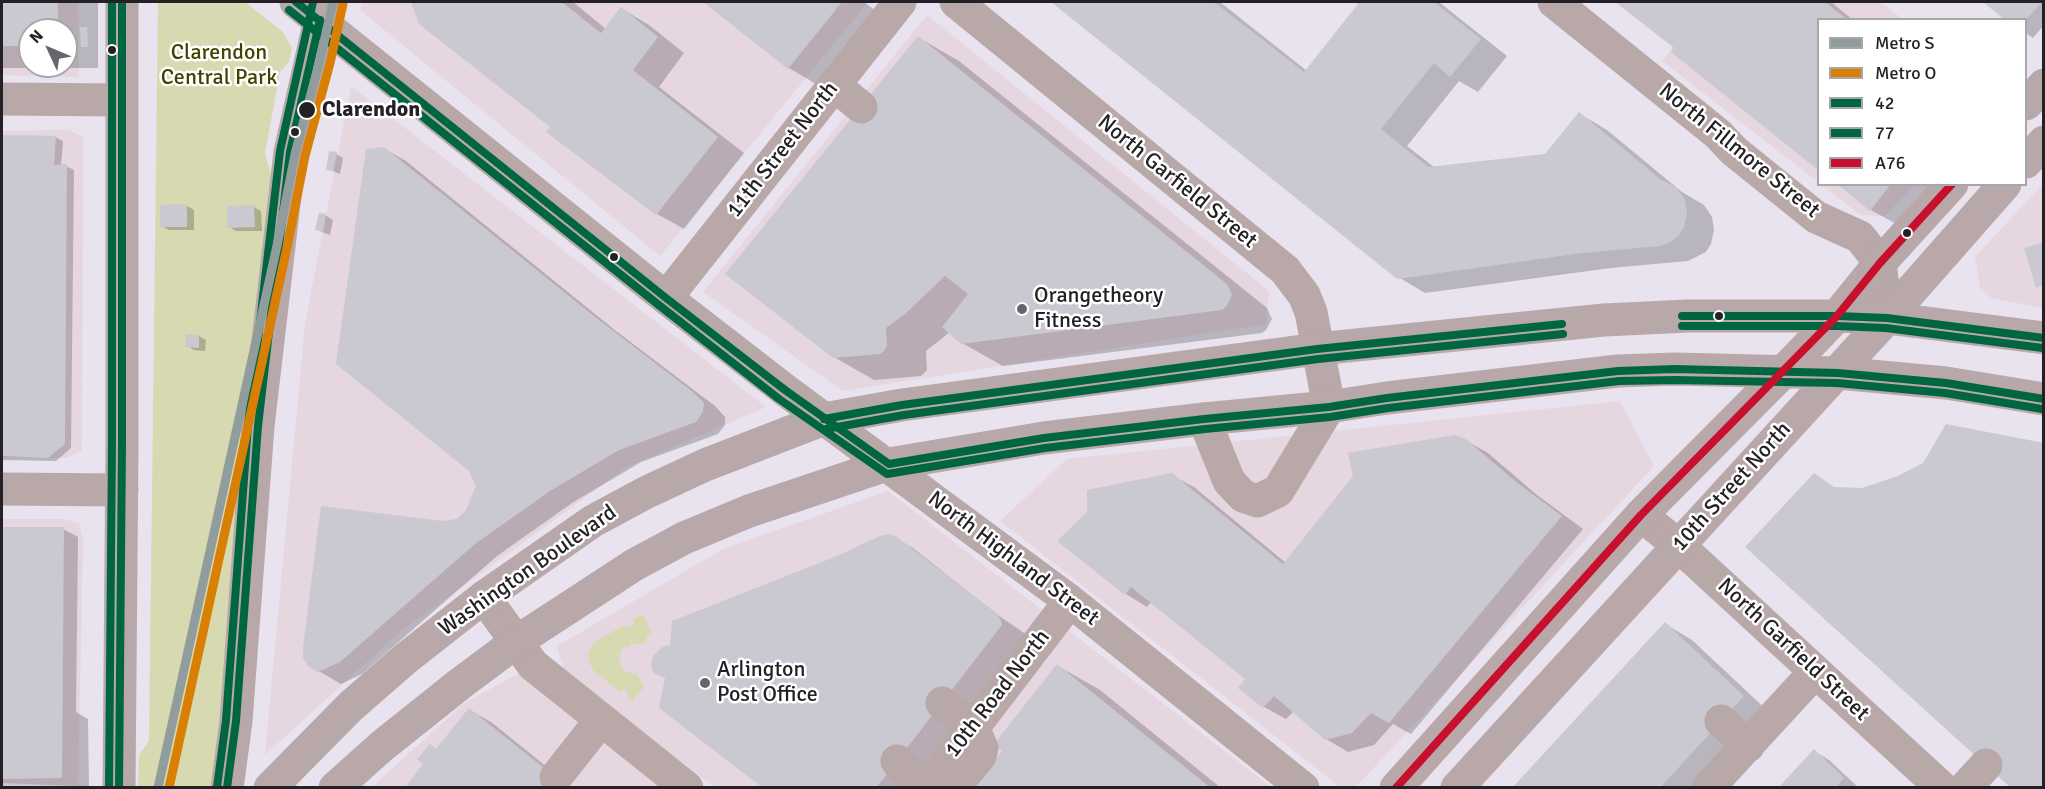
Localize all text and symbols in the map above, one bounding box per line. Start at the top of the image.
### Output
north arrow [18,18,78,78]
legend [1817,18,2027,186]
text: N [25,26,48,48]
text: Metro S [1875,32,1934,54]
park label: Clarendon Central Park [161,40,277,92]
unlabelled marker [106,44,118,56]
text: Metro O [1875,62,1936,84]
street label: 11th Street North [722,77,844,223]
street label: North Fillmore Street [1653,78,1825,224]
text: 42 [1875,92,1894,114]
place label: Clarendon [322,97,420,123]
marker: Clarendon [297,100,317,120]
street label: North Garfield Street [1092,110,1262,254]
text: 77 [1875,122,1894,144]
unlabelled marker [289,126,301,138]
text: A76 [1875,152,1905,174]
unlabelled marker [1901,227,1913,239]
unlabelled marker [608,251,620,263]
place label: Orangetheory Fitness [1034,283,1163,334]
marker: Orangetheory Fitness [1015,302,1029,316]
unlabelled marker [1713,310,1725,322]
street label: 10th Street North [1667,417,1797,557]
street label: North Highland Street [922,486,1104,632]
street label: Washington Boulevard [434,500,622,642]
street label: North Garfield Street [1712,573,1874,727]
street label: 10th Road North [940,625,1056,763]
place label: Arlington Post Office [717,657,818,708]
marker: Arlington Post Office [698,676,712,690]

